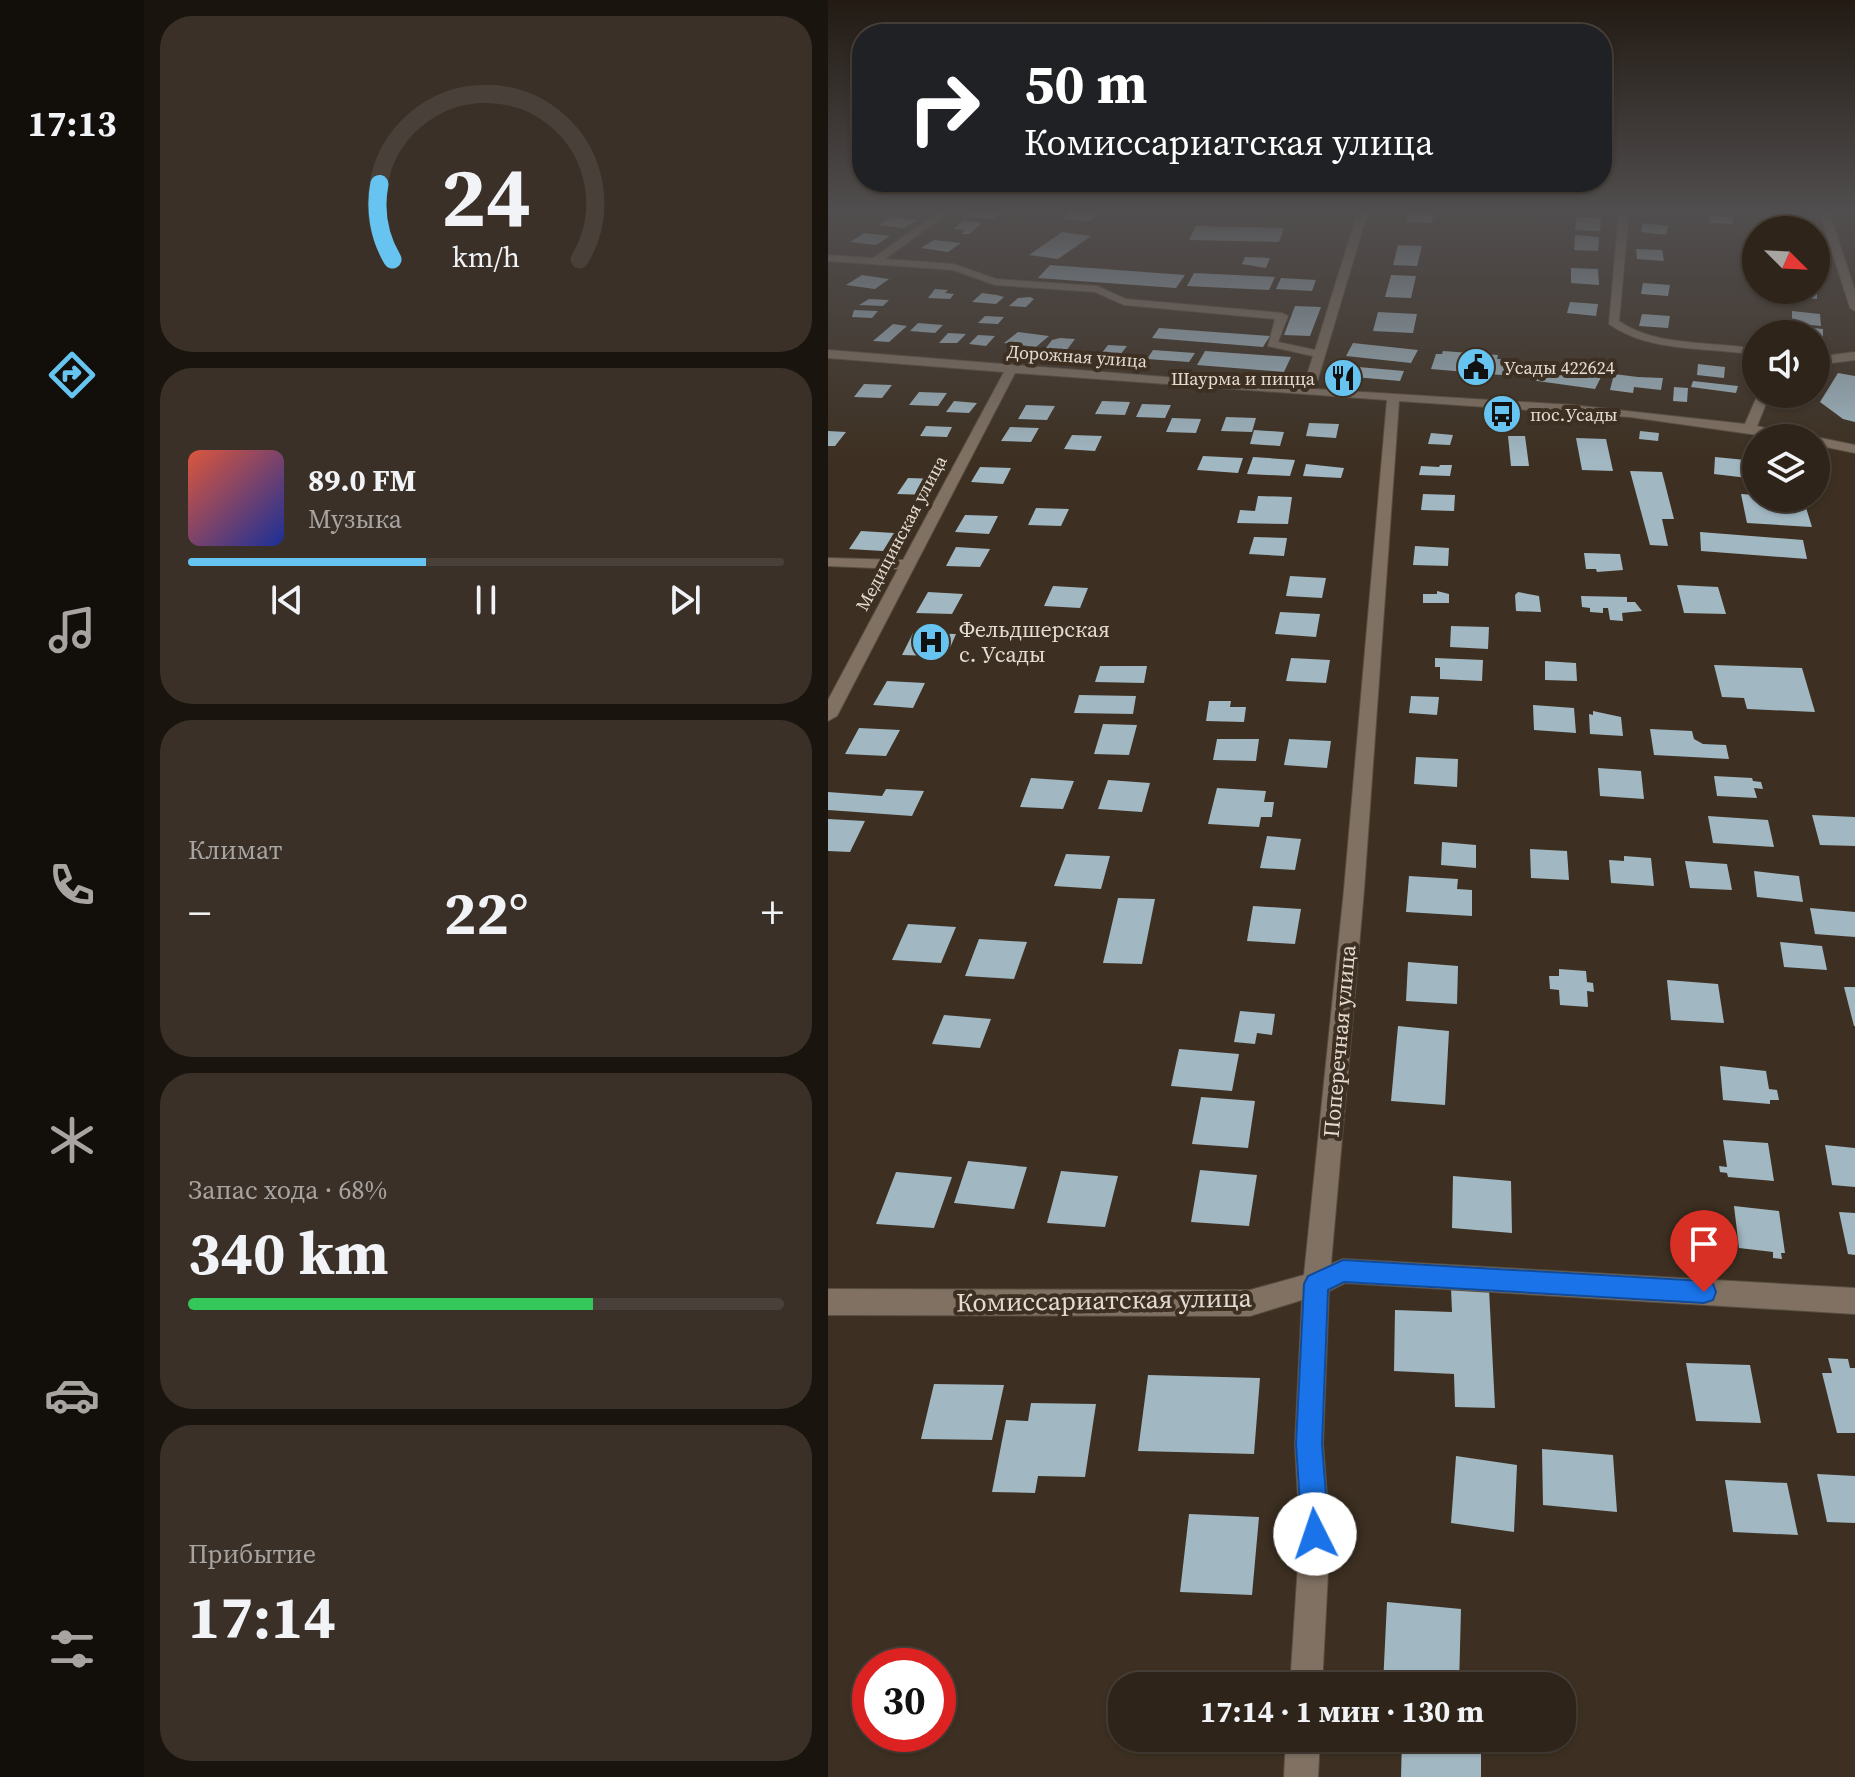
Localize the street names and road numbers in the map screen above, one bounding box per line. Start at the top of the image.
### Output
street label: Дорожная улица [1006,339,1149,373]
street label: Медицинская улица [849,450,953,615]
street label: Поперечная улица [1316,943,1362,1139]
street label: Комиссариатская улица [956,1279,1253,1321]

